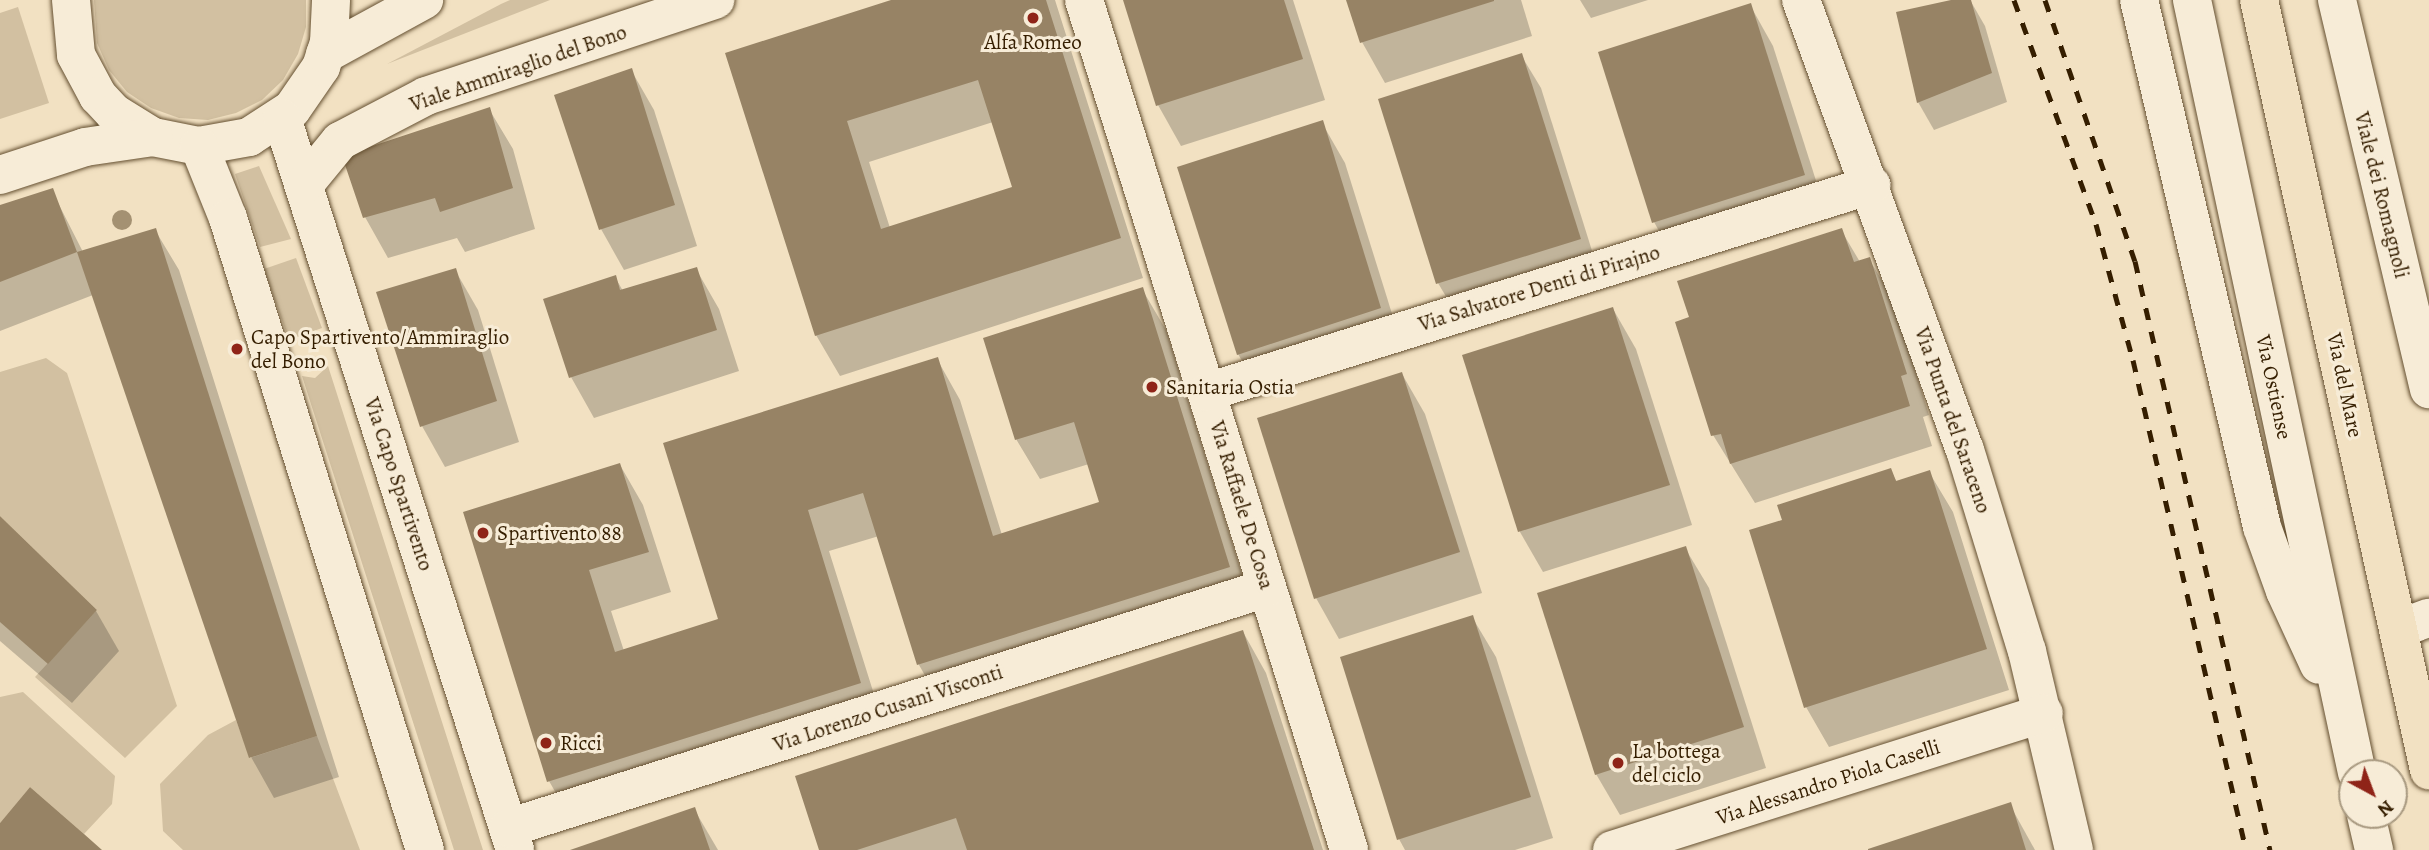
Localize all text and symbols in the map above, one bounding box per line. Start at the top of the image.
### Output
marker: Alfa Romeo [1025,10,1041,26]
street label: Viale Ammiraglio del Bono [406,19,630,117]
place label: Alfa Romeo [984,29,1082,55]
street label: Viale dei Romagnoli [2349,109,2415,281]
street label: Via Salvatore Denti di Pirajno [1415,239,1663,337]
place label: Capo Spartivento/Ammiraglio del Bono [251,324,509,374]
street label: Via Punta del Saraceno [1909,324,1997,516]
street label: Via del Mare [2322,330,2368,440]
street label: Via Ostiense [2251,332,2297,442]
marker: Capo Spartivento/Ammiraglio del Bono [229,341,245,357]
place label: Sanitaria Ostia [1166,374,1294,400]
marker: Sanitaria Ostia [1144,379,1160,395]
street label: Via Capo Spartivento [359,394,439,574]
street label: Via Raffaele De Cosa [1204,418,1280,592]
place label: Spartivento 88 [497,520,622,546]
marker: Spartivento 88 [475,525,491,541]
street label: Via Lorenzo Cusani Visconti [770,659,1006,757]
place label: Ricci [560,730,602,756]
street label: Via Alessandro Piola Caselli [1713,734,1943,830]
marker: Ricci [538,735,554,751]
place label: La bottega del ciclo [1632,738,1721,788]
marker: La bottega del ciclo [1610,755,1626,771]
north arrow [2338,759,2408,829]
text: N [2372,794,2399,823]

